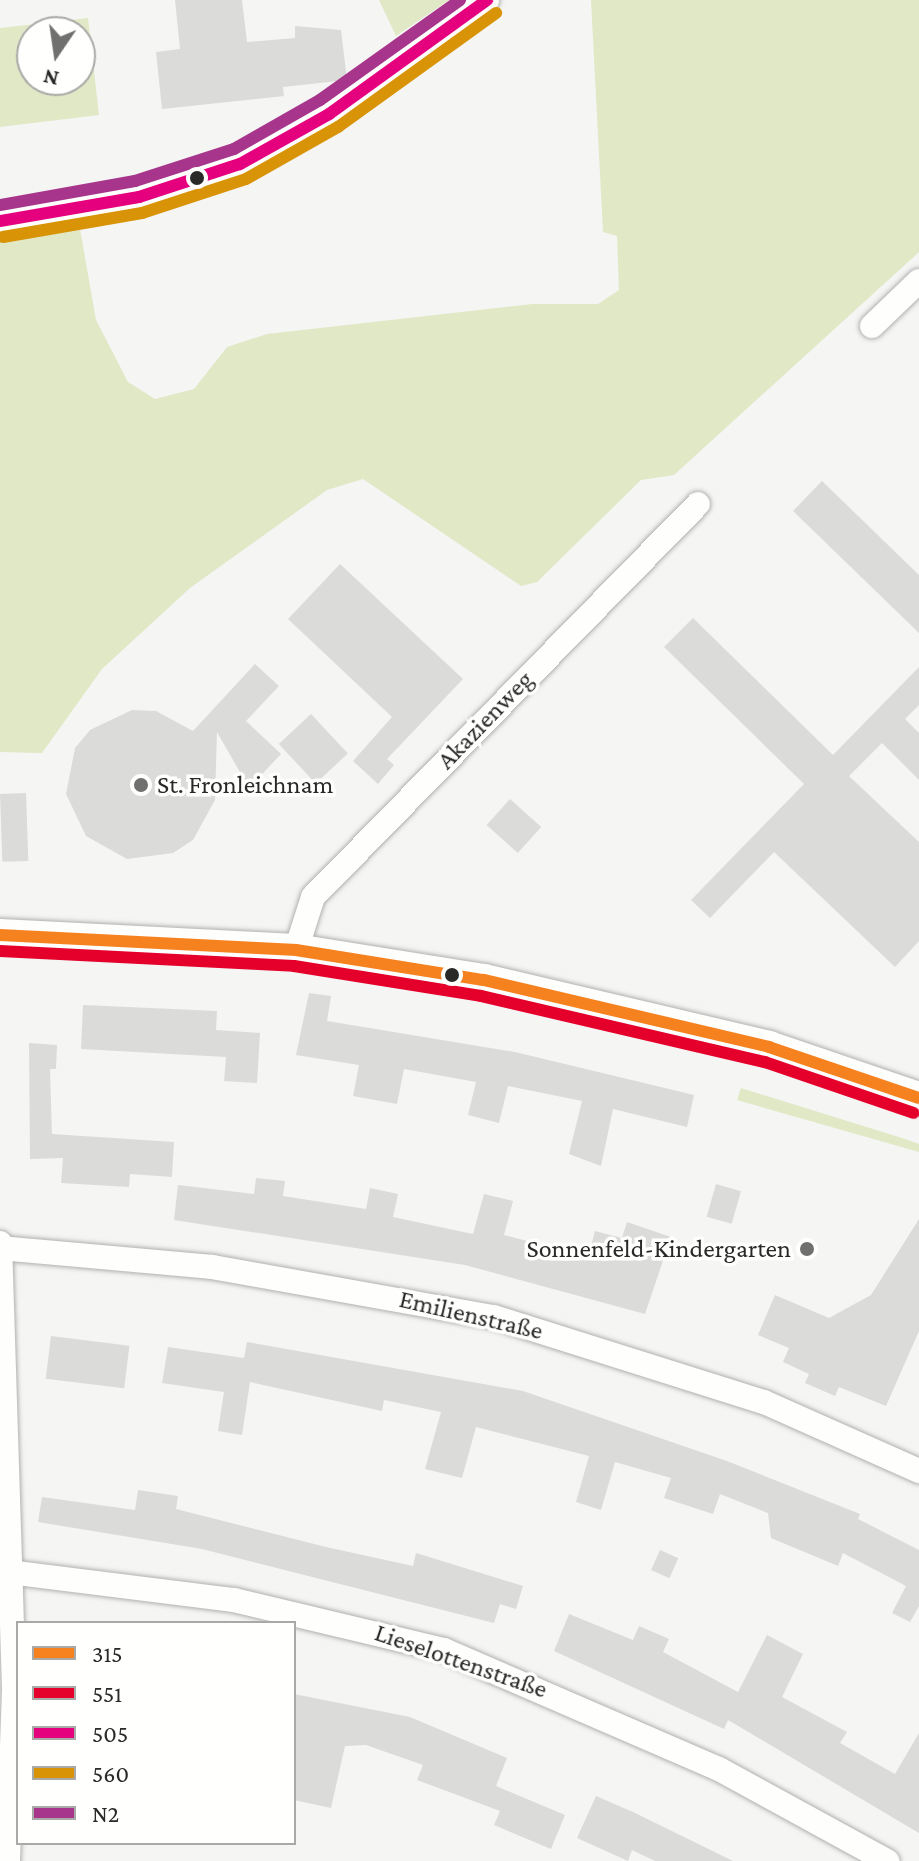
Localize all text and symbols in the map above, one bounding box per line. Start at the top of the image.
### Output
north arrow [16,16,96,96]
text: N [41,64,61,92]
unlabelled marker [189,170,205,186]
street label: Akazienweg [430,664,540,776]
place label: St. Fronleichnam [157,769,333,801]
marker: St. Fronleichnam [132,776,150,794]
unlabelled marker [444,967,460,983]
place label: Sonnenfeld-Kindergarten [527,1233,791,1265]
marker: Sonnenfeld-Kindergarten [798,1240,816,1258]
street label: Emilienstraße [396,1283,546,1347]
street label: Lieselottenstraße [371,1617,551,1705]
legend [16,1621,296,1845]
text: 315 [92,1640,123,1667]
text: 551 [92,1680,122,1707]
text: 505 [92,1720,128,1747]
text: 560 [92,1760,129,1787]
text: N2 [92,1800,119,1827]

